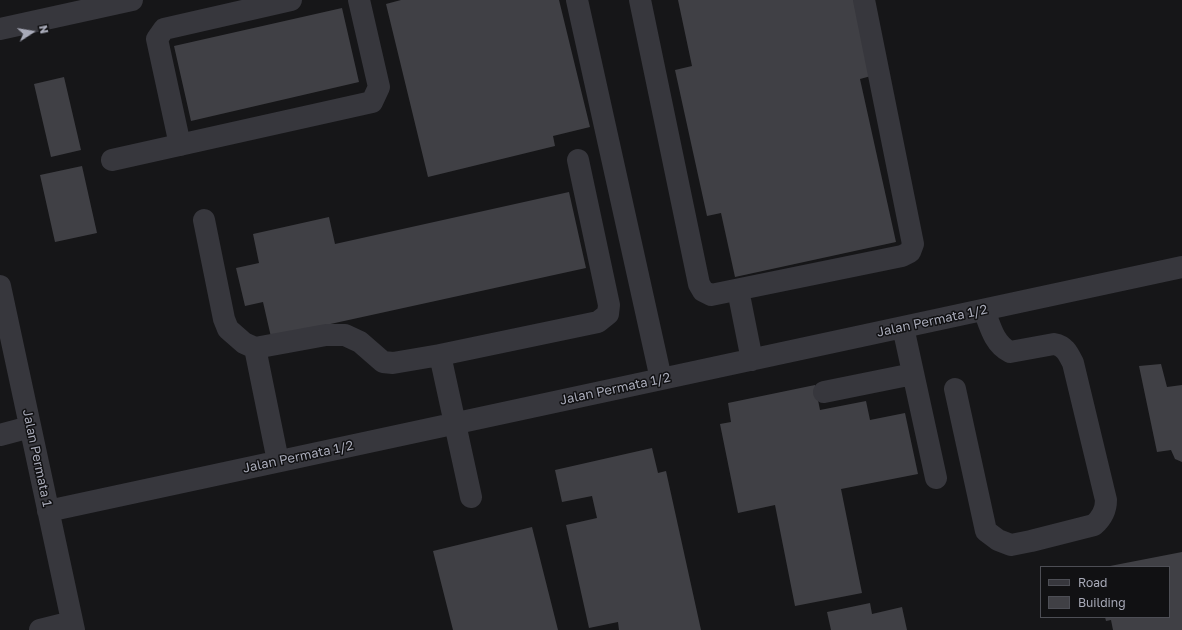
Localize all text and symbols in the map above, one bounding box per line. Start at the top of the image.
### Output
north arrow [12,12,52,52]
text: N [37,24,51,35]
street label: Jalan Permata 1/2 [875,302,989,340]
street label: Jalan Permata 1/2 [558,370,672,408]
street label: Jalan Permata 1 [19,408,55,508]
street label: Jalan Permata 1/2 [241,438,355,476]
legend [1040,566,1170,618]
text: Road [1078,575,1107,590]
text: Building [1078,595,1126,610]

